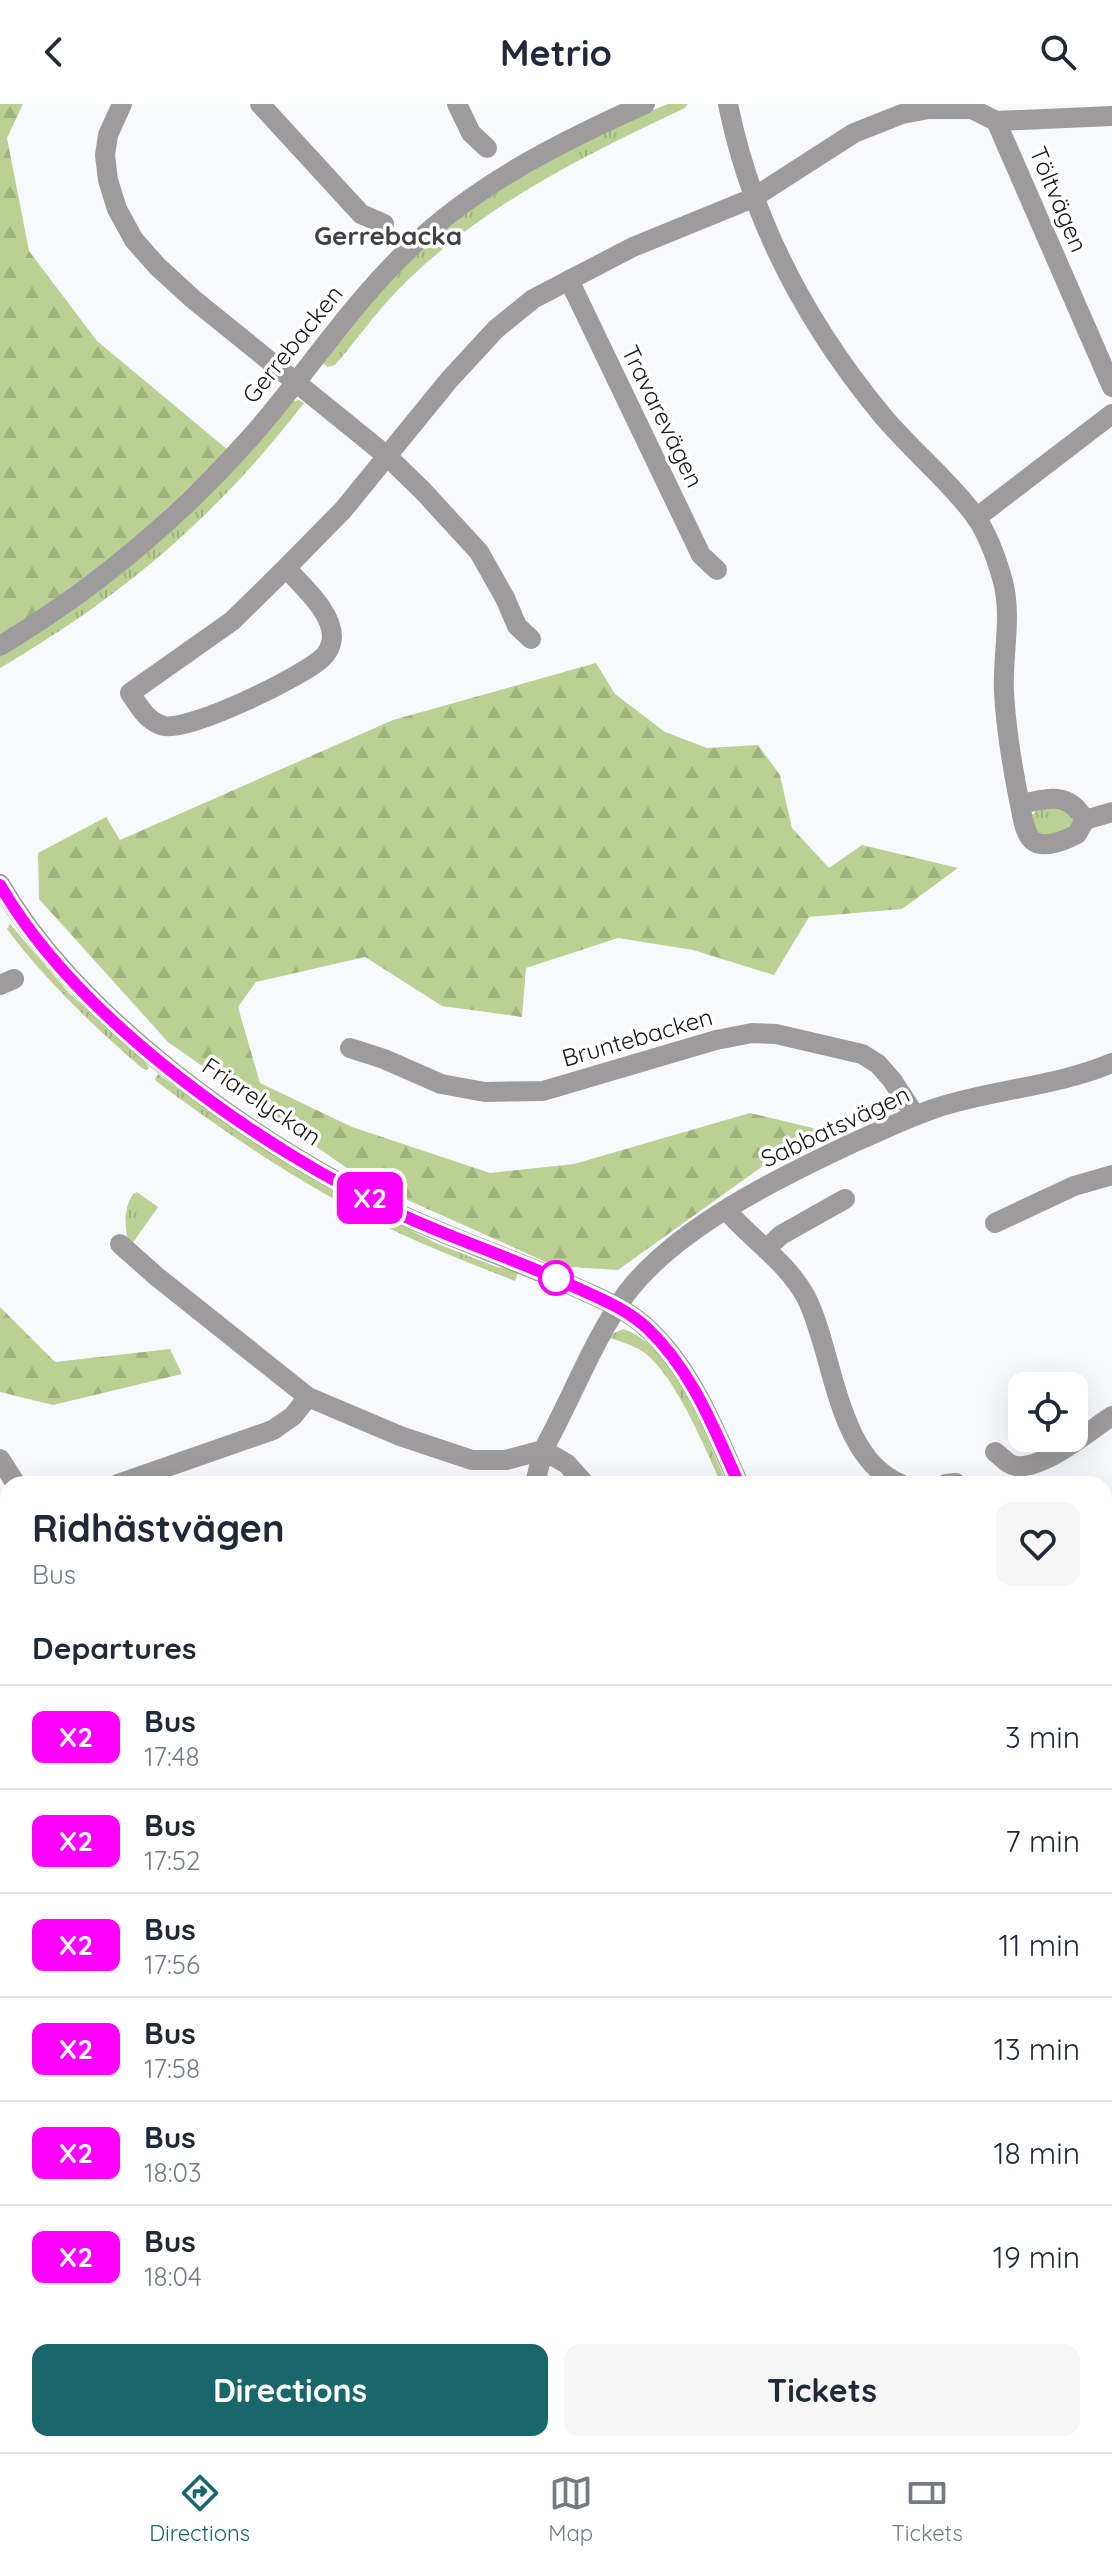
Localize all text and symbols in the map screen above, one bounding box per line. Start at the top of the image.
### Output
icon: back [32,30,76,74]
text: Metrio [500,30,612,75]
icon: search [1036,30,1080,74]
street label: Töltvägen [1023,142,1095,256]
district label: Gerrebacka [314,219,462,252]
street label: Gerrebacken [235,279,349,409]
street label: Travarevägen [616,340,710,492]
street label: Bruntebacken [558,1001,716,1073]
street label: Friarelyckan [197,1050,327,1152]
street label: Sabbatsvägen [756,1078,914,1174]
line badge: X2 [334,1172,406,1224]
text: X2 [353,1180,387,1215]
unlabelled marker [539,1261,573,1295]
map controls [1008,1372,1088,1452]
button: locate [1008,1372,1088,1452]
button: heart [996,1502,1080,1586]
text: Ridhästvägen [32,1504,285,1552]
text: Bus [32,1558,76,1591]
text: Departures [32,1629,197,1667]
text: Bus [144,1702,196,1740]
text: 3 min [1005,1718,1080,1756]
text: X2 [59,1719,93,1754]
text: 17:48 [144,1740,200,1773]
text: Bus [144,1806,196,1844]
text: 7 min [1005,1822,1080,1860]
text: X2 [59,1823,93,1858]
text: 17:52 [144,1844,200,1877]
text: Bus [144,1910,196,1948]
text: 11 min [998,1926,1080,1964]
text: X2 [59,1927,93,1962]
text: 17:56 [144,1948,200,1981]
text: Bus [144,2014,196,2052]
text: 13 min [994,2030,1080,2068]
text: X2 [59,2031,93,2066]
text: 17:58 [144,2052,200,2085]
text: Bus [144,2118,196,2156]
text: 18 min [993,2134,1080,2172]
text: X2 [59,2135,93,2170]
text: 18:03 [144,2156,202,2189]
text: Bus [144,2222,196,2260]
text: 19 min [993,2238,1080,2276]
text: X2 [59,2239,93,2274]
text: 18:04 [144,2260,202,2293]
button: Directions [32,2344,548,2436]
button: Tickets [564,2344,1080,2436]
tab: Directions [149,2471,250,2547]
tab: Map [548,2471,593,2547]
tab: Tickets [892,2471,963,2547]

